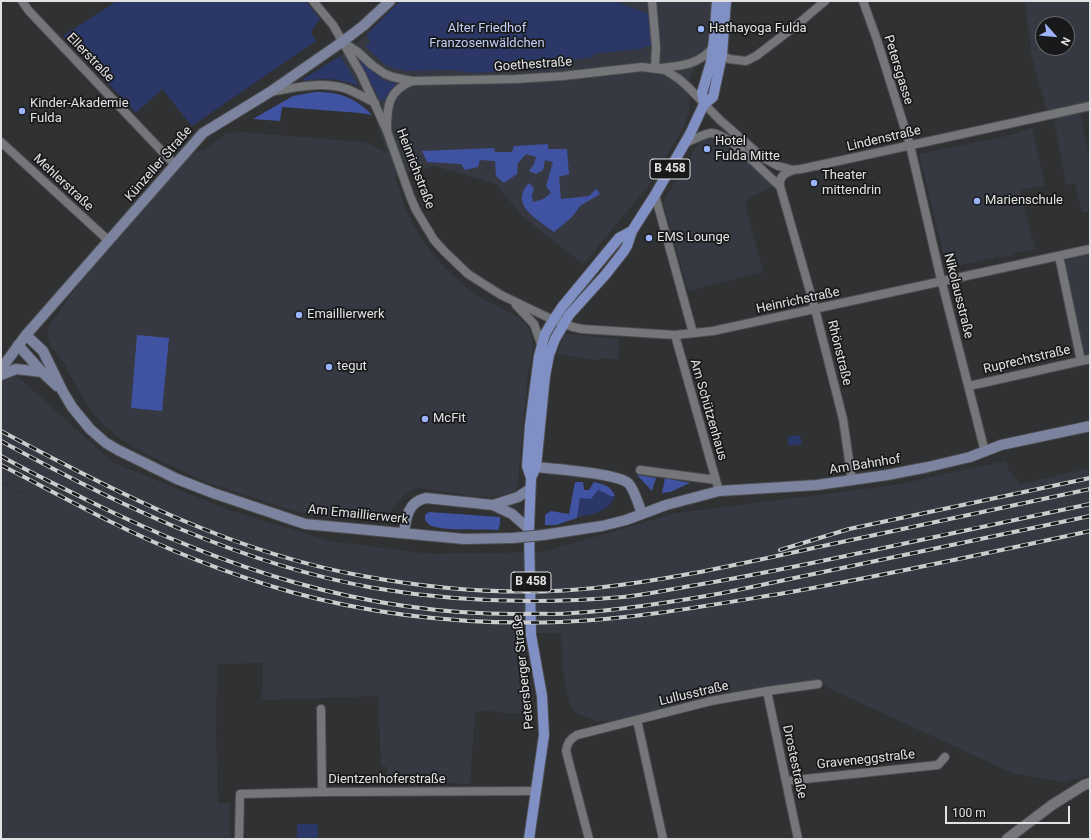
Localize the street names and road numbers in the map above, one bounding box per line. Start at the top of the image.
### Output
street label: Ellerstraße [63,30,117,86]
street label: Petersgasse [880,33,916,107]
street label: Goethestraße [493,54,573,76]
street label: Künzeller Straße [122,123,196,205]
street label: Lindenstraße [845,123,923,155]
street label: Heinrichstraße [393,127,437,211]
street label: Mehlerstraße [30,151,96,215]
road number: B 458 [650,159,690,179]
street label: Nikolausstraße [940,252,976,340]
street label: Heinrichstraße [755,285,841,317]
street label: Rhönstraße [823,319,855,387]
street label: Ruprechtstraße [982,342,1072,378]
street label: Am Schützenhaus [686,358,730,462]
street label: Am Bahnhof [828,452,902,478]
street label: Am Emaillierwerk [307,502,409,528]
road number: B 458 [511,572,551,592]
street label: Petersberger Straße [510,614,538,730]
street label: Lullusstraße [658,678,730,710]
street label: Drostestraße [779,724,809,800]
street label: Graveneggstraße [816,747,916,773]
street label: Dientzenhoferstraße [328,772,446,788]

